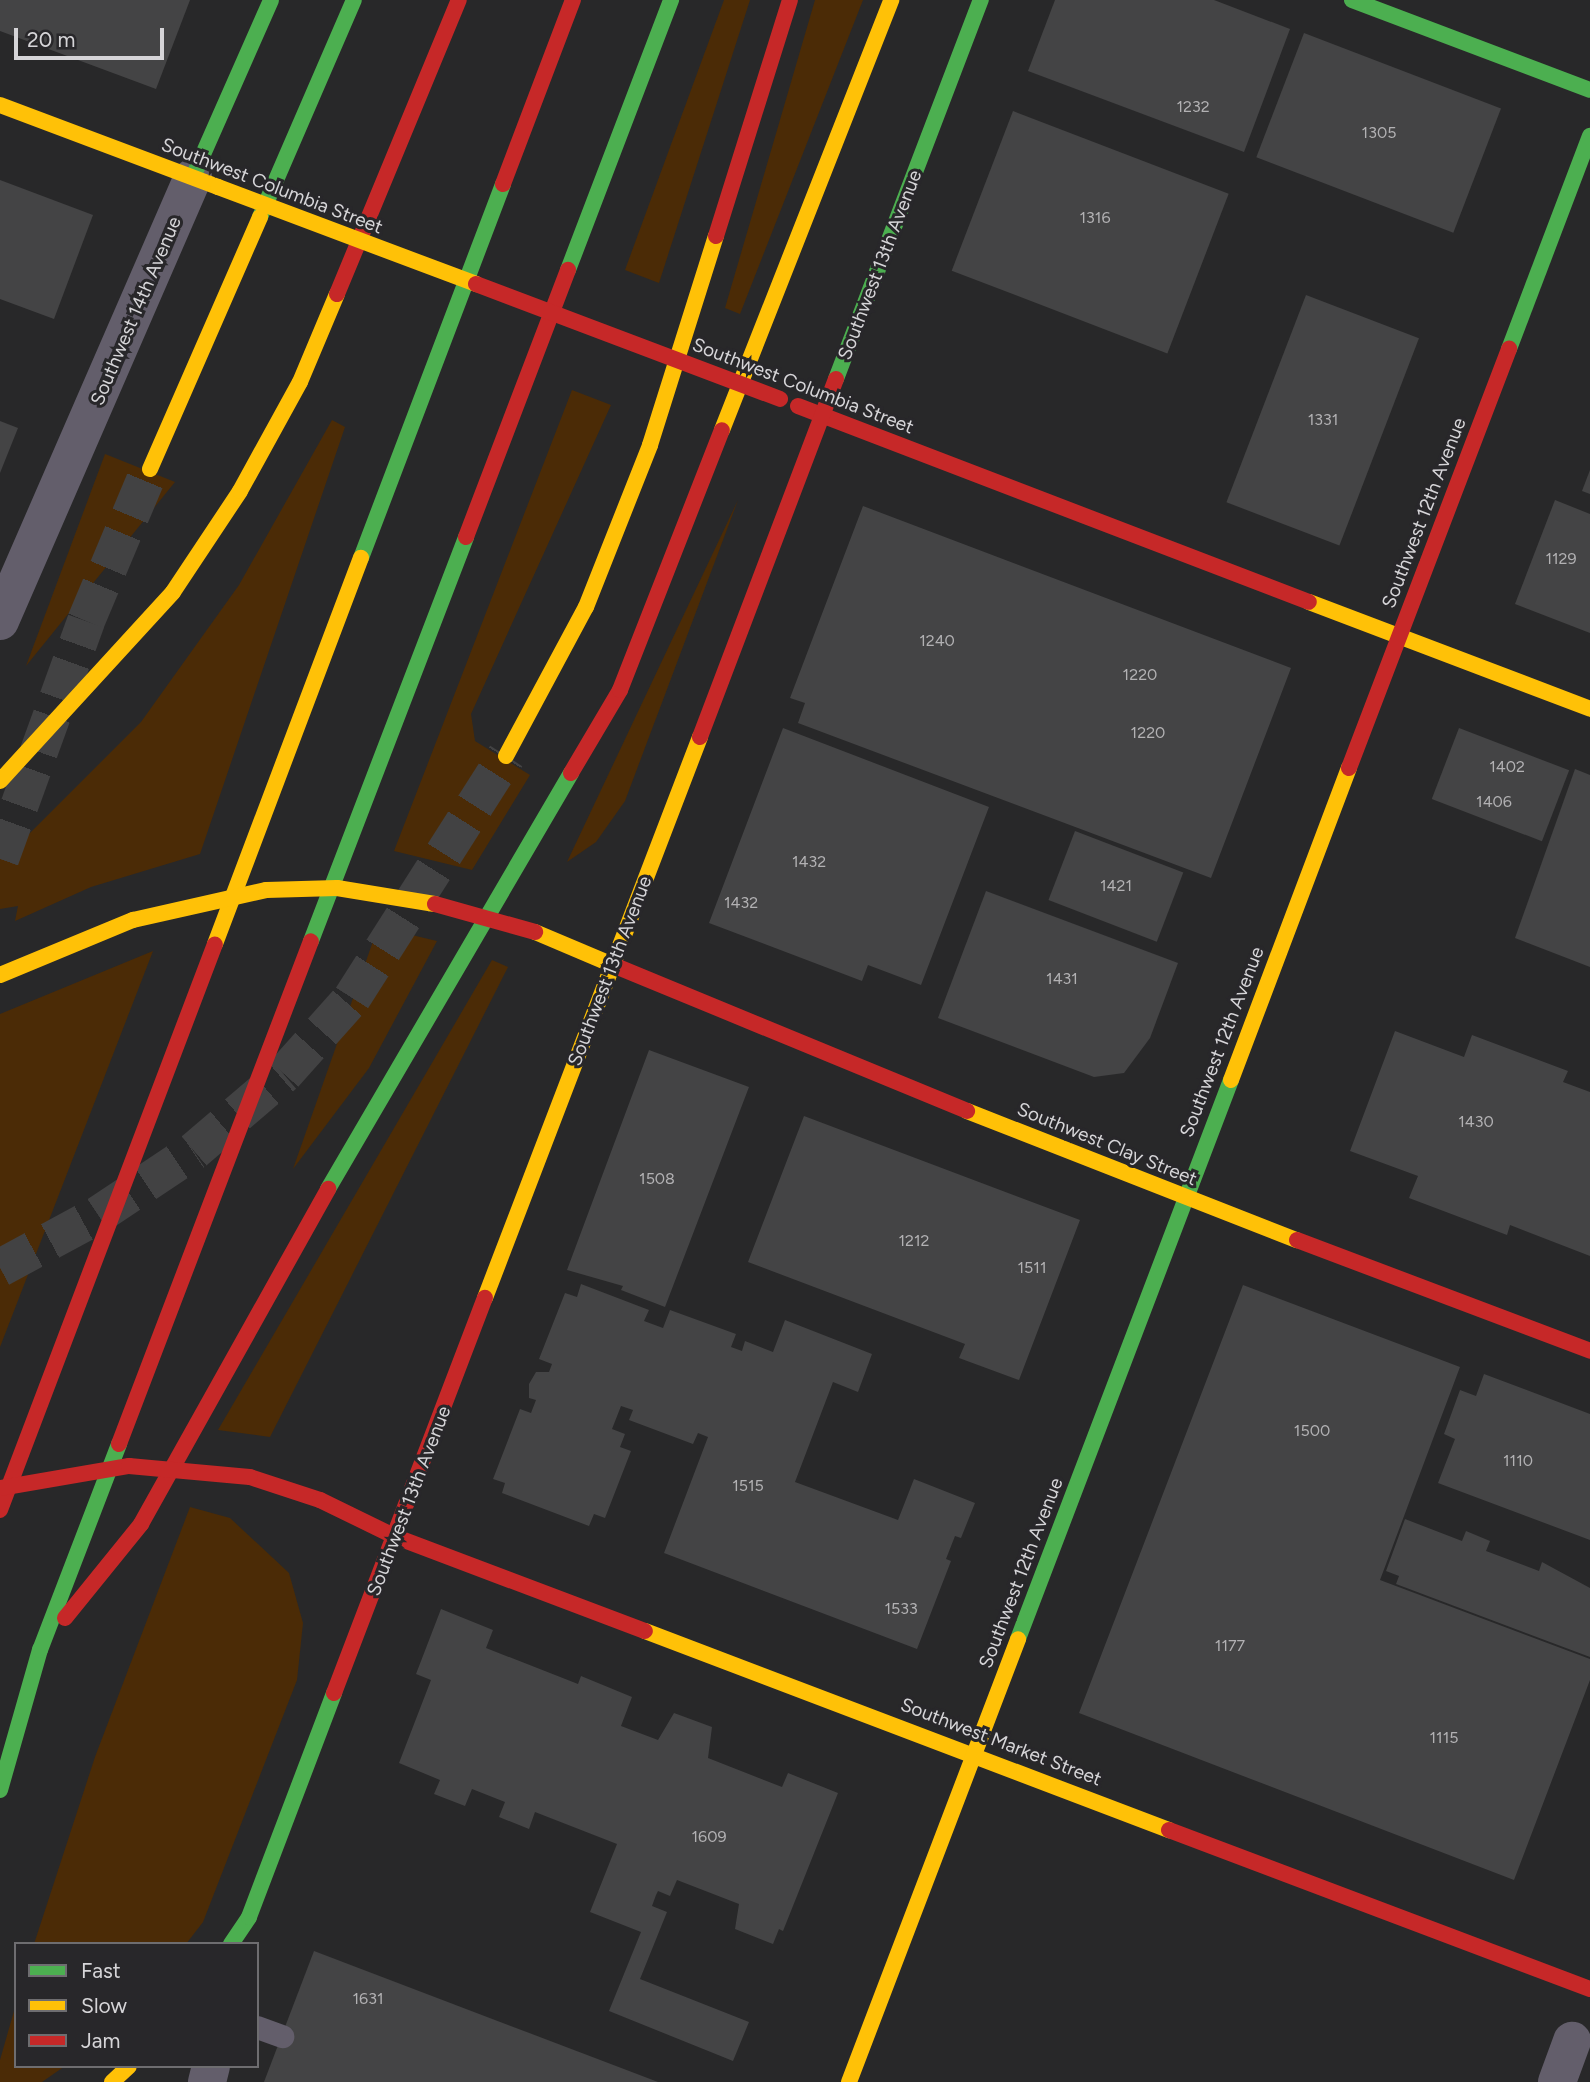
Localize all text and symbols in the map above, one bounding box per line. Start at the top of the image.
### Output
scale bar [18,14,168,58]
text: 20 m [27,27,75,52]
house number: 1232 [1176,97,1210,117]
house number: 1305 [1362,123,1396,143]
street label: Southwest Columbia Street [158,133,386,239]
street label: Southwest 13th Avenue [833,167,927,363]
house number: 1316 [1080,208,1110,228]
street label: Southwest 14th Avenue [86,213,186,409]
street label: Southwest Columbia Street [689,333,917,439]
house number: 1331 [1308,410,1338,430]
street label: Southwest 12th Avenue [1377,415,1471,611]
house number: 1129 [1545,549,1577,569]
house number: 1240 [919,631,955,651]
house number: 1220 [1123,665,1157,685]
house number: 1220 [1131,723,1165,743]
house number: 1402 [1489,757,1525,777]
house number: 1406 [1476,792,1512,812]
house number: 1432 [792,852,826,872]
street label: Southwest 13th Avenue [563,873,657,1069]
house number: 1421 [1100,876,1132,896]
house number: 1432 [724,893,758,913]
street label: Southwest 12th Avenue [1175,944,1269,1140]
house number: 1431 [1046,969,1078,989]
street label: Southwest Clay Street [1014,1097,1200,1191]
house number: 1430 [1458,1112,1494,1132]
house number: 1508 [639,1169,675,1189]
house number: 1212 [898,1231,930,1251]
house number: 1511 [1017,1258,1047,1278]
street label: Southwest 13th Avenue [362,1403,456,1599]
house number: 1500 [1294,1421,1330,1441]
house number: 1110 [1503,1451,1533,1471]
street label: Southwest 12th Avenue [974,1475,1068,1671]
house number: 1515 [732,1476,764,1496]
house number: 1533 [884,1599,918,1619]
house number: 1177 [1215,1636,1245,1656]
street label: Southwest Market Street [897,1693,1105,1791]
house number: 1115 [1429,1728,1459,1748]
house number: 1609 [692,1827,726,1847]
legend [14,1942,259,2068]
text: Fast [81,1958,121,1983]
house number: 1631 [353,1989,383,2009]
text: Slow [81,1993,127,2018]
text: Jam [81,2028,120,2053]

